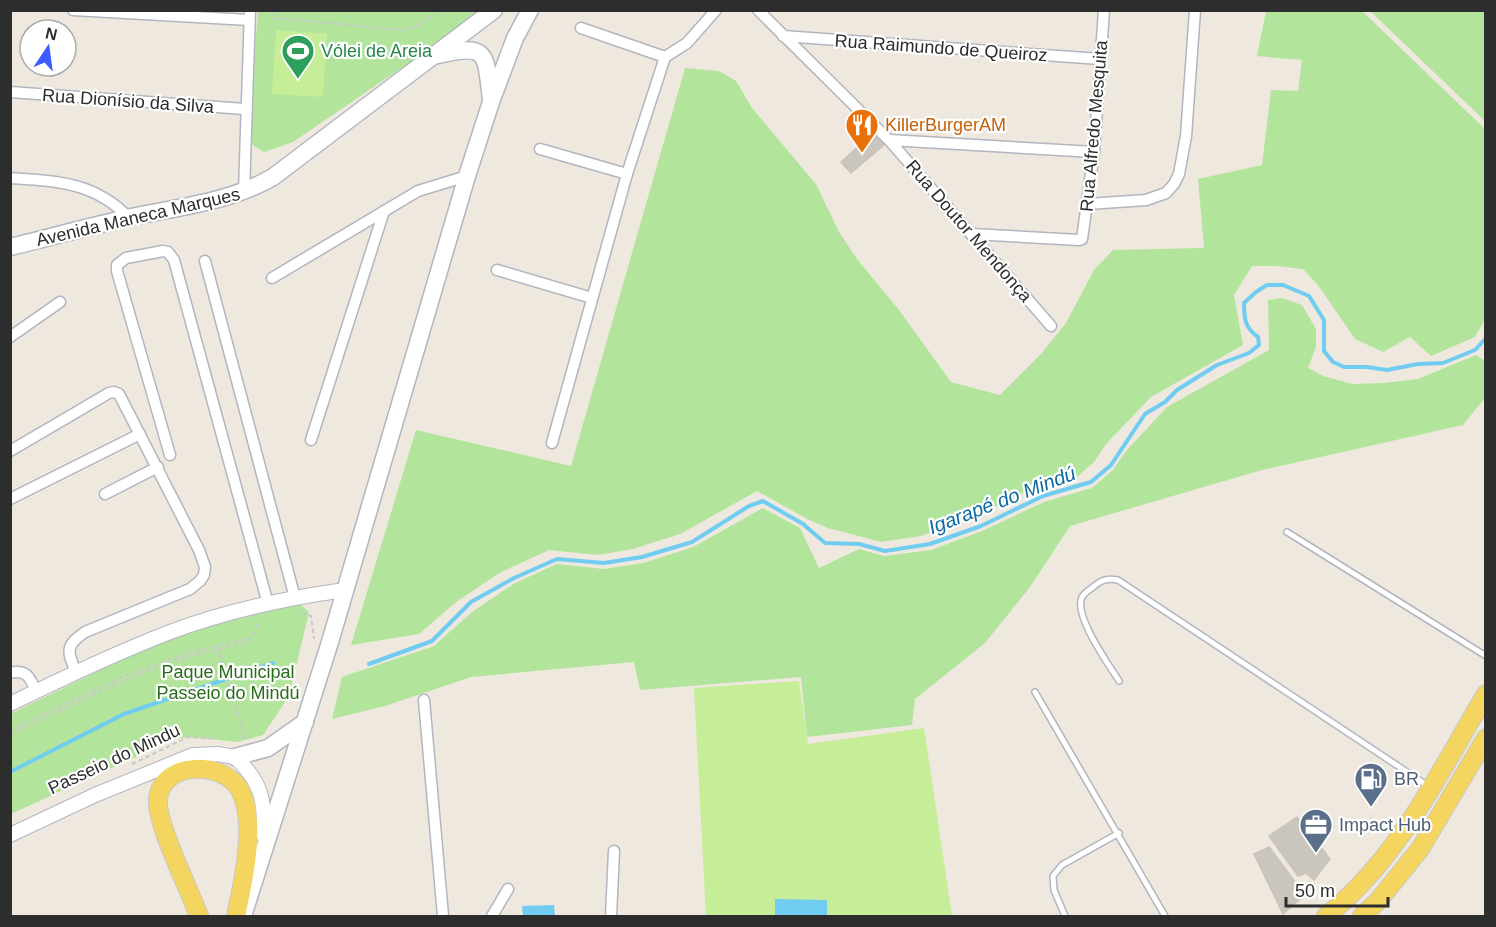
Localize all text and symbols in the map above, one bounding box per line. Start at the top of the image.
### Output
north arrow [18,18,78,78]
text: N [44,24,59,43]
street label: Rua Raimundo de Queiroz [834,31,1048,65]
sports icon: Vólei de Areia [280,33,316,80]
street label: Rua Alfredo Mesquita [1077,38,1112,213]
place label: Vólei de Areia [321,41,433,61]
street label: Rua Dionísio da Silva [41,85,216,117]
restaurant icon: KillerBurgerAM [844,107,880,154]
place label: KillerBurgerAM [885,115,1006,135]
street label: Rua Doutor Mendonça [902,156,1037,307]
street label: Avenida Maneca Marques [34,184,242,250]
water label: Igarapé do Mindú [925,462,1079,538]
park label: Paque Municipal Passeio do Mindú [156,662,300,703]
street label: Passeio do Mindu [45,720,183,798]
fuel station icon: BR [1353,761,1389,808]
place label: BR [1394,769,1419,789]
office icon: Impact Hub [1298,807,1334,854]
place label: Impact Hub [1339,815,1431,835]
scale bar [1286,870,1388,908]
text: 50 m [1295,881,1335,901]

